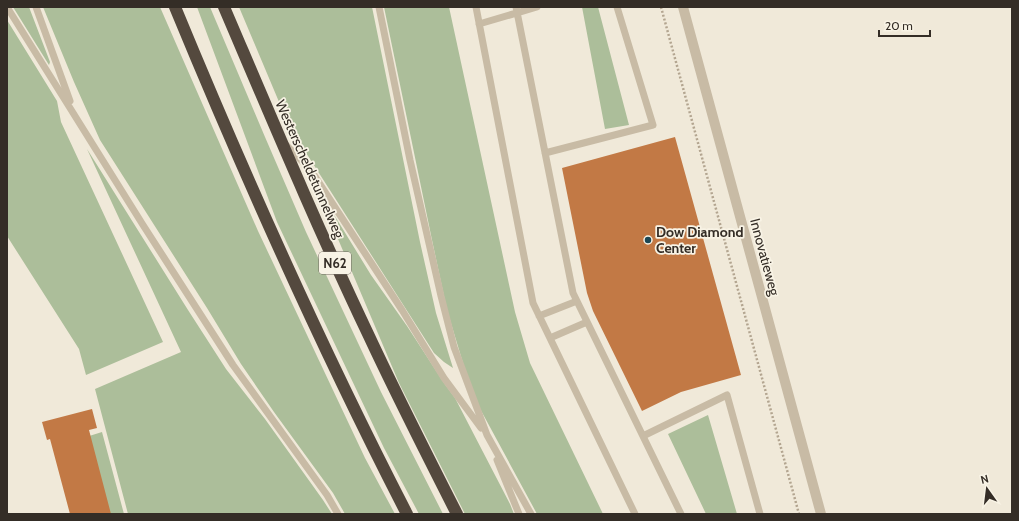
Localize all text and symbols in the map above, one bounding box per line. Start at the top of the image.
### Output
scale bar [879,12,930,38]
text: 20 m [885,18,913,33]
street label: Westerscheldetunnelweg [271,97,349,242]
street label: Innovatieweg [746,216,784,299]
place label: Dow Diamond Center [656,223,743,257]
marker: Dow Diamond Center [643,235,653,245]
road number: N62 [319,252,351,274]
north arrow [967,469,1007,509]
text: N [979,472,990,487]

